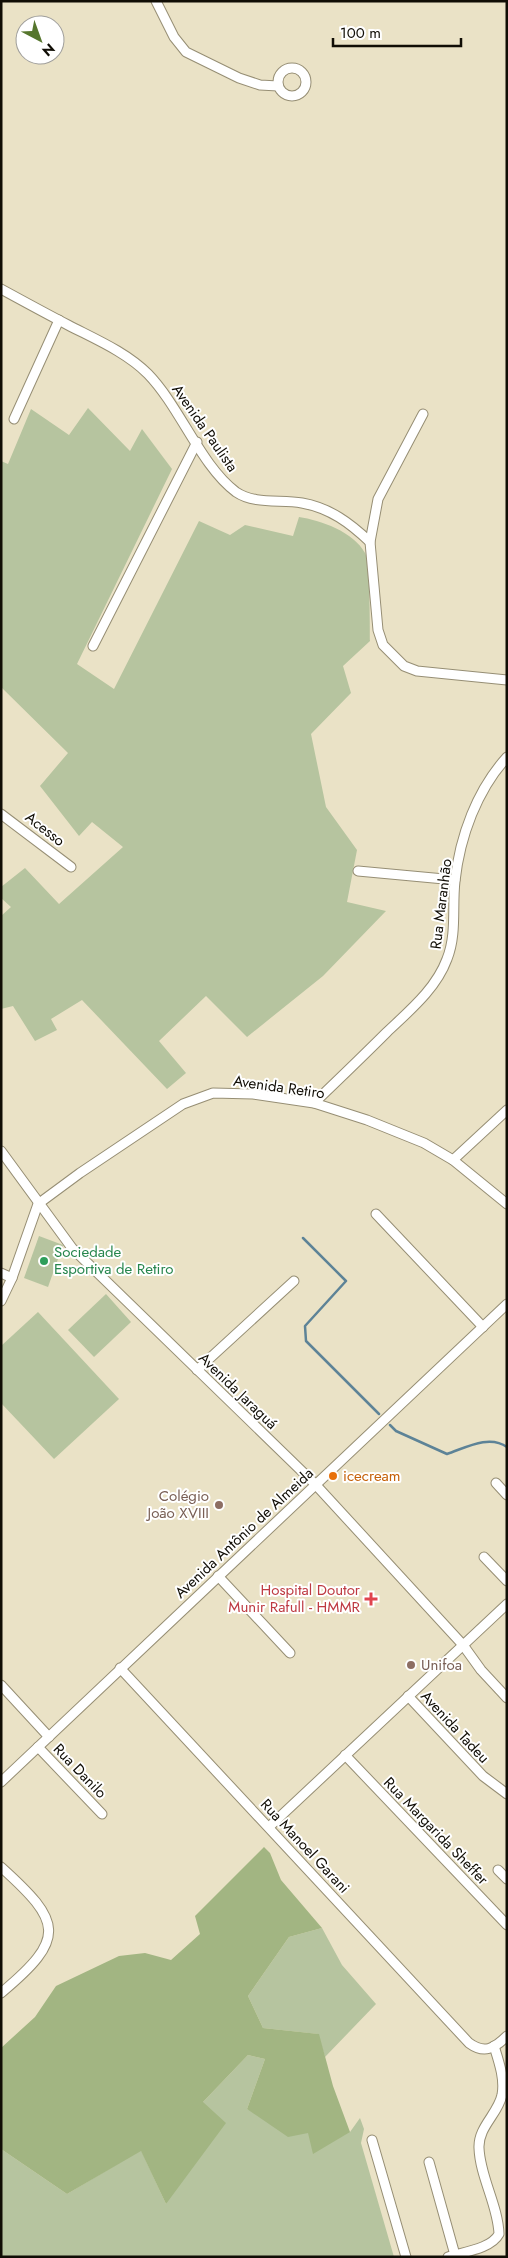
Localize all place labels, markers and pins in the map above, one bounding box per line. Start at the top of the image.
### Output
place label: Sociedade Esportiva de Retiro [54,1241,174,1280]
marker: Sociedade Esportiva de Retiro [38,1255,50,1267]
place label: icecream [343,1465,401,1487]
marker: icecream [327,1470,339,1482]
place label: Colégio João XVIII [146,1485,209,1524]
marker: Colégio João XVIII [213,1499,225,1511]
place label: Hospital Doutor Munir Rafull - HMMR [228,1579,361,1618]
marker: Hospital Doutor Munir Rafull - HMMR [364,1592,378,1606]
place label: Unifoa [421,1654,462,1676]
marker: Unifoa [405,1659,417,1671]

